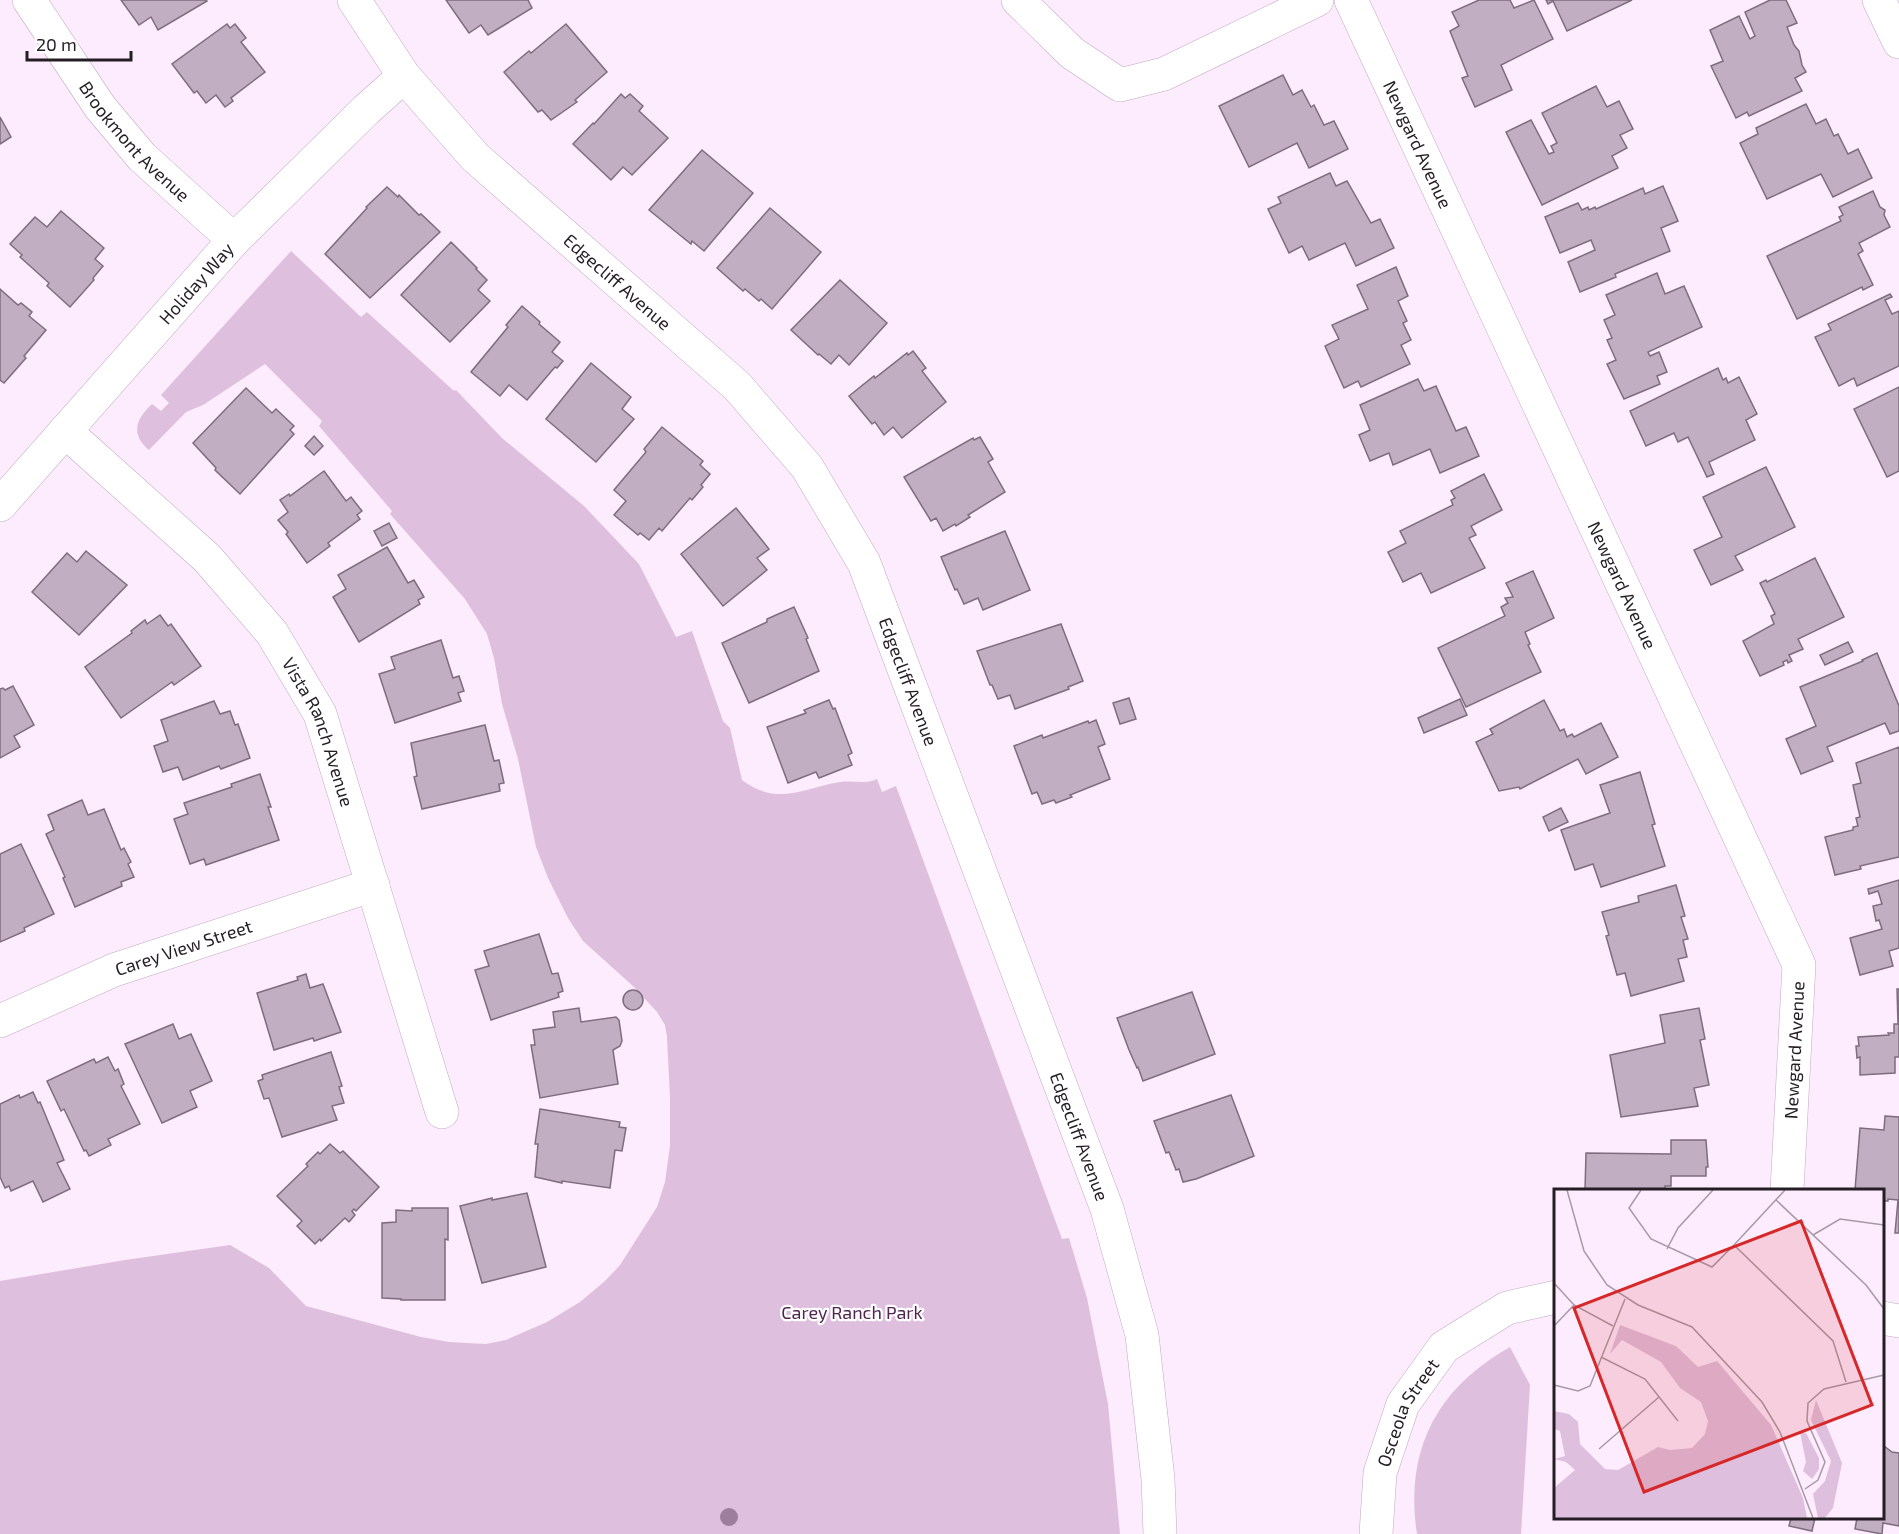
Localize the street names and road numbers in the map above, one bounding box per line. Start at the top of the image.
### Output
street label: Brookmont Avenue [75,77,195,206]
street label: Newgard Avenue [1379,77,1457,212]
street label: Edgecliff Avenue [559,229,676,334]
street label: Holiday Way [154,237,238,328]
street label: Newgard Avenue [1583,518,1662,652]
street label: Edgecliff Avenue [874,614,943,749]
street label: Vista Ranch Avenue [278,653,359,809]
street label: Carey View Street [112,914,255,980]
street label: Newgard Avenue [1779,980,1809,1120]
street label: Edgecliff Avenue [1046,1069,1114,1204]
street label: Osceola Street [1372,1354,1443,1470]

